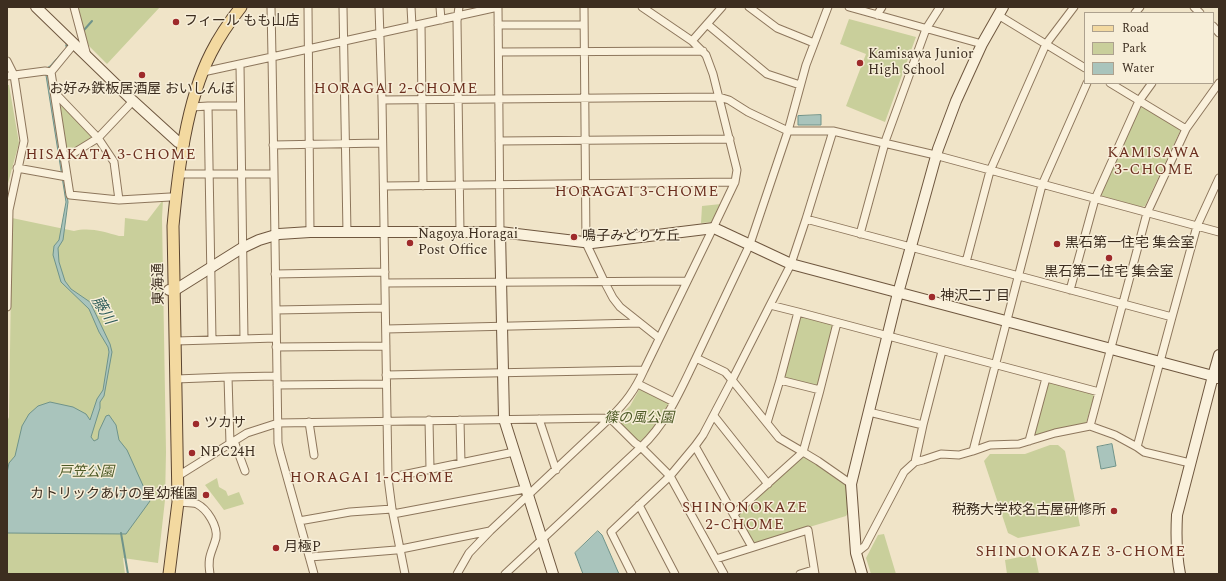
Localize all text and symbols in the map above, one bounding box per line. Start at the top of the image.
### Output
legend [1084,12,1214,84]
place label: フィール もも山店 [184,14,299,30]
marker: フィール もも山店 [171,17,181,27]
text: Road [1122,19,1149,38]
text: Park [1122,39,1147,58]
place label: Kamisawa Junior High School [868,47,974,80]
marker: Kamisawa Junior High School [855,58,865,68]
text: Water [1122,59,1154,78]
marker: お好み鉄板居酒屋 おいしんぼ [137,70,147,80]
district label: HORAGAI 2-CHOME [314,81,478,99]
place label: お好み鉄板居酒屋 おいしんぼ [49,82,235,98]
district label: KAMISAWA 3-CHOME [1107,145,1201,180]
district label: HISAKATA 3-CHOME [25,147,197,165]
district label: HORAGAI 3-CHOME [555,184,719,202]
place label: Nagoya Horagai Post Office [418,227,518,260]
place label: 鳴子みどりケ丘 [582,229,680,245]
marker: 鳴子みどりケ丘 [569,232,579,242]
place label: 黒石第一住宅 集会室 [1065,236,1194,252]
marker: Nagoya Horagai Post Office [405,238,415,248]
marker: 黒石第一住宅 集会室 [1052,239,1062,249]
marker: 黒石第二住宅 集会室 [1104,253,1114,263]
street label: 東海通 [151,263,169,305]
place label: 黒石第二住宅 集会室 [1044,265,1174,281]
place label: 神沢二丁目 [940,289,1010,305]
marker: 神沢二丁目 [927,292,937,302]
water label: 藤川 [87,294,117,328]
park label: 篠の風公園 [604,411,674,427]
place label: ツカサ [204,416,246,432]
marker: ツカサ [191,419,201,429]
place label: NPC24H [200,445,255,461]
marker: NPC24H [187,448,197,458]
park label: 戸笠公園 [58,465,114,481]
district label: HORAGAI 1-CHOME [290,470,454,488]
place label: カトリックあけの星幼稚園 [30,487,198,503]
marker: カトリックあけの星幼稚園 [201,490,211,500]
district label: SHINONOKAZE 2-CHOME [682,500,808,535]
place label: 税務大学校名古屋研修所 [952,503,1106,519]
marker: 税務大学校名古屋研修所 [1109,506,1119,516]
place label: 月極P [284,540,321,556]
marker: 月極P [271,543,281,553]
district label: SHINONOKAZE 3-CHOME [976,544,1186,562]

